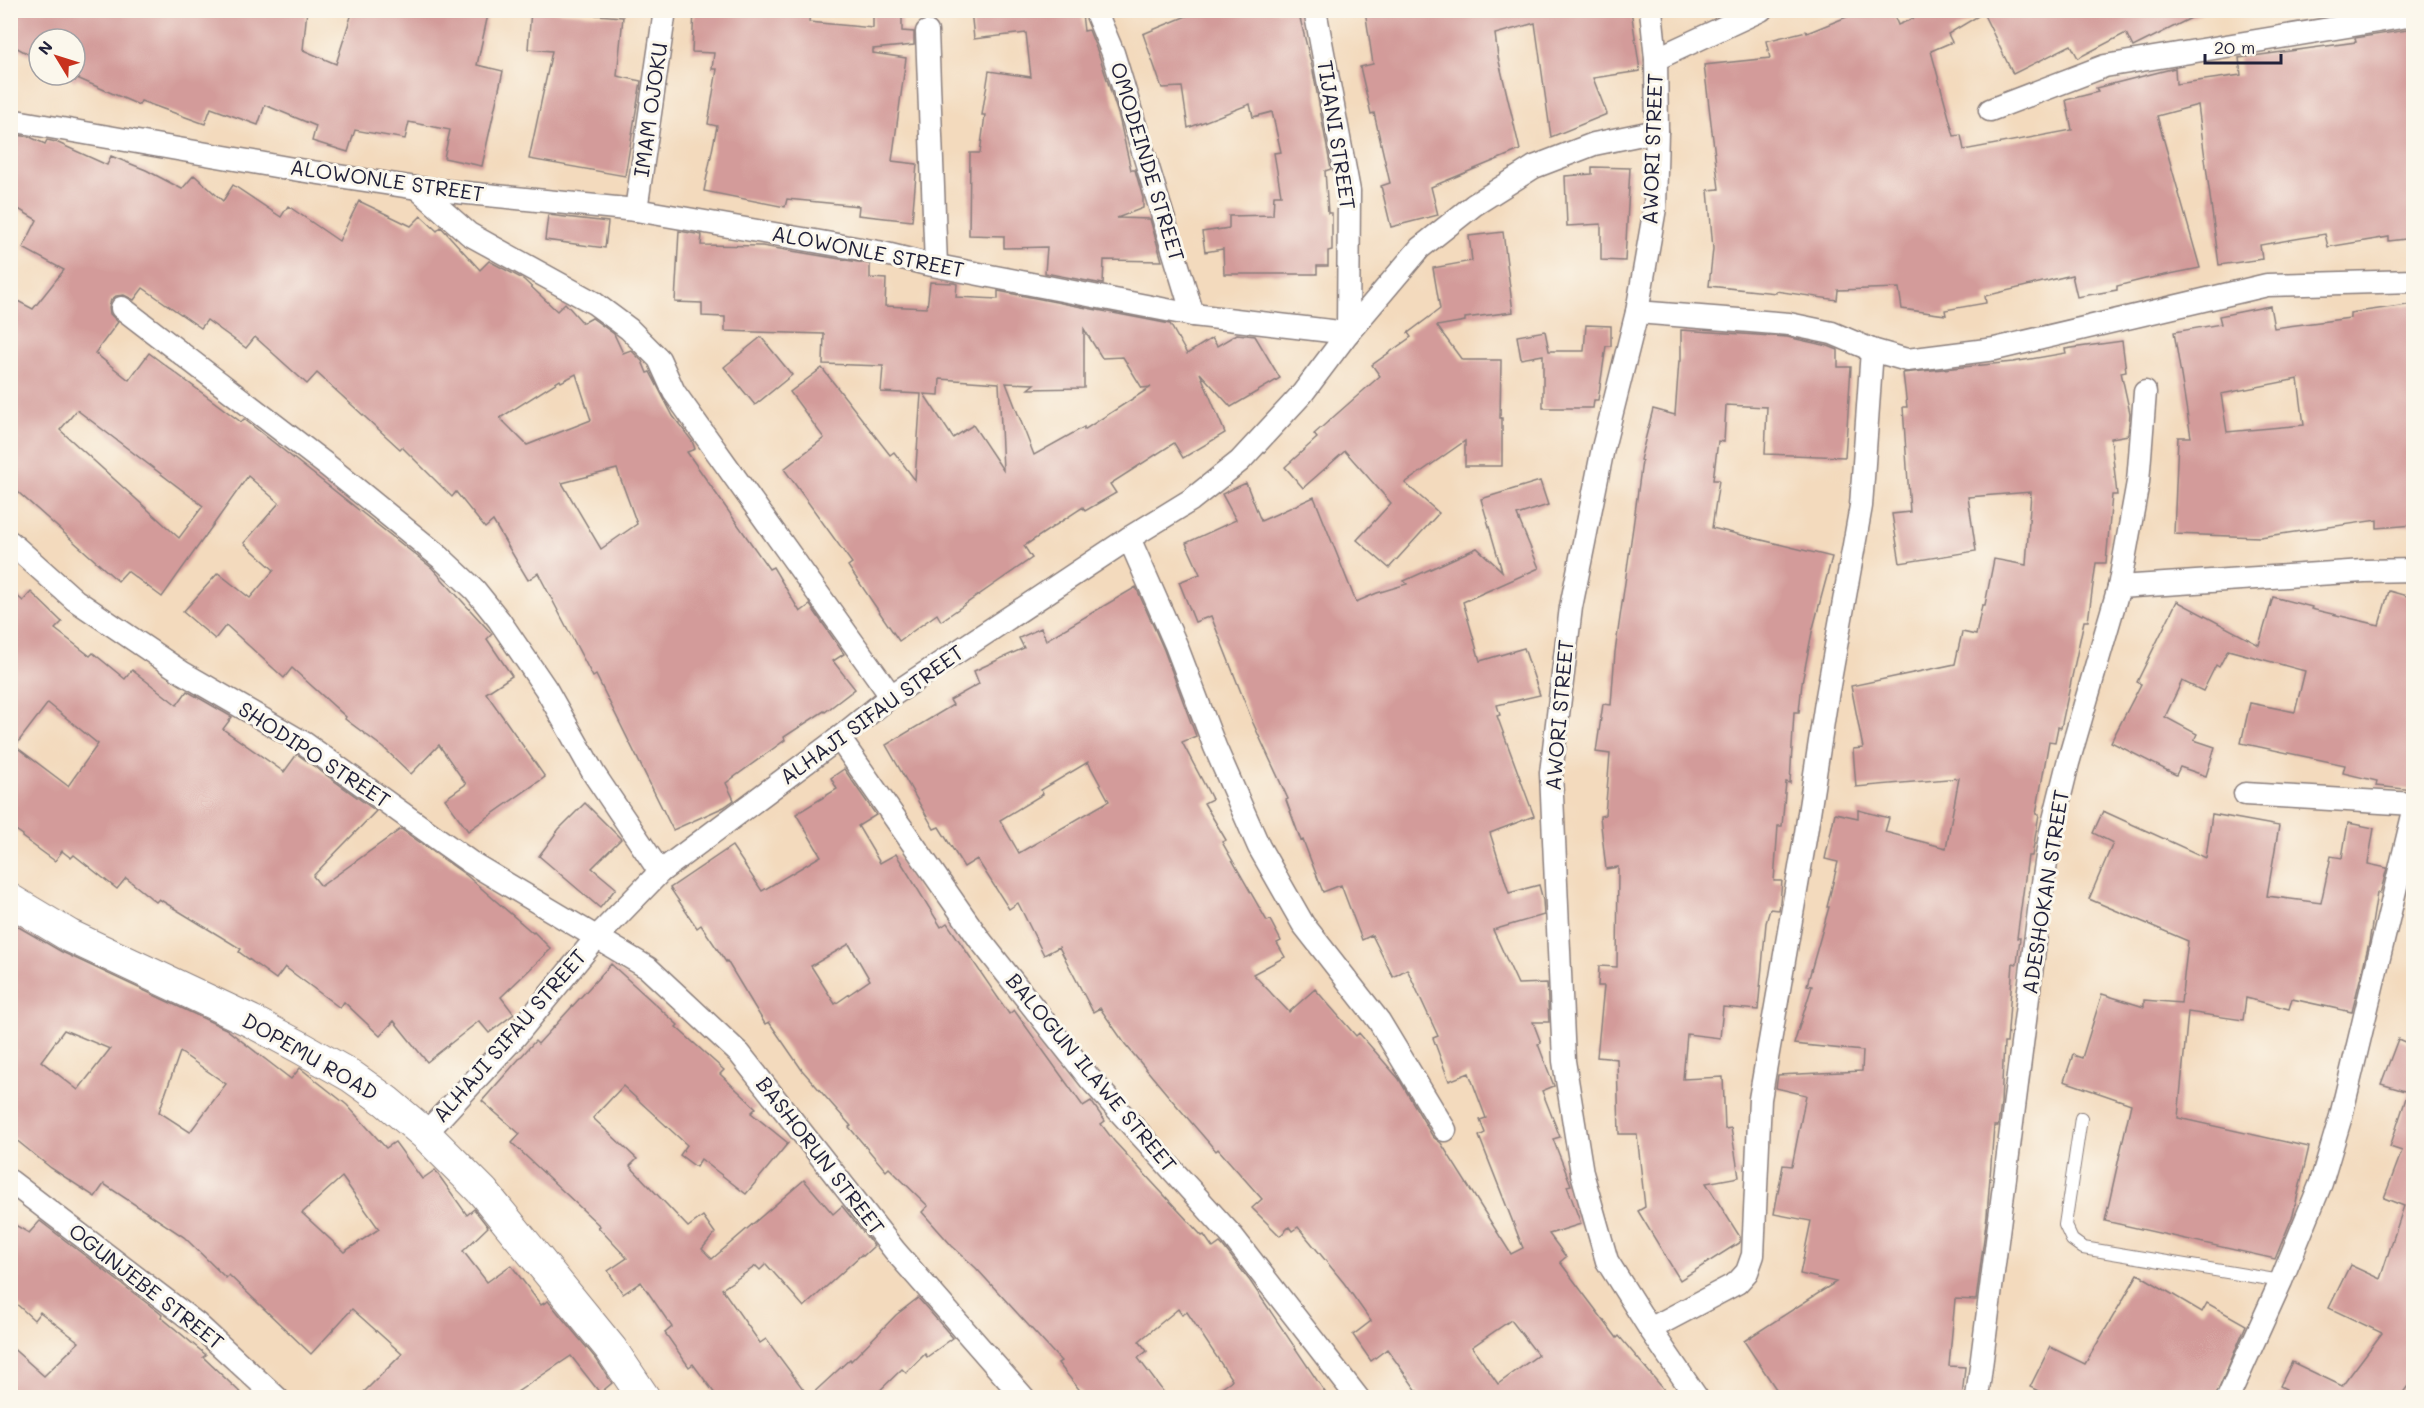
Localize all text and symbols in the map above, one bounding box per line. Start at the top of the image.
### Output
north arrow [27,27,87,87]
scale bar [2205,27,2282,65]
text: 20 m [2214,35,2255,59]
text: N [33,36,57,59]
street label: IMAM OJOKU [627,41,672,179]
street label: TIJANI STREET [1312,58,1363,212]
street label: OMODEINDE STREET [1105,59,1192,265]
street label: AWORI STREET [1635,73,1668,225]
street label: ALOWONLE STREET [289,153,486,206]
street label: ALOWONLE STREET [770,219,967,282]
street label: ALHAJI SIFAU STREET [774,638,968,790]
street label: AWORI STREET [1538,638,1579,792]
street label: SHODIPO STREET [234,694,396,813]
street label: ADESHOKAN STREET [2015,788,2074,996]
street label: ALHAJI SIFAU STREET [426,943,592,1127]
street label: BALOGUN ILAWE STREET [1001,967,1183,1177]
street label: DOPEMU ROAD [238,1006,384,1106]
street label: BASHORUN STREET [751,1071,891,1240]
street label: OGUNJEBE STREET [64,1217,230,1355]

